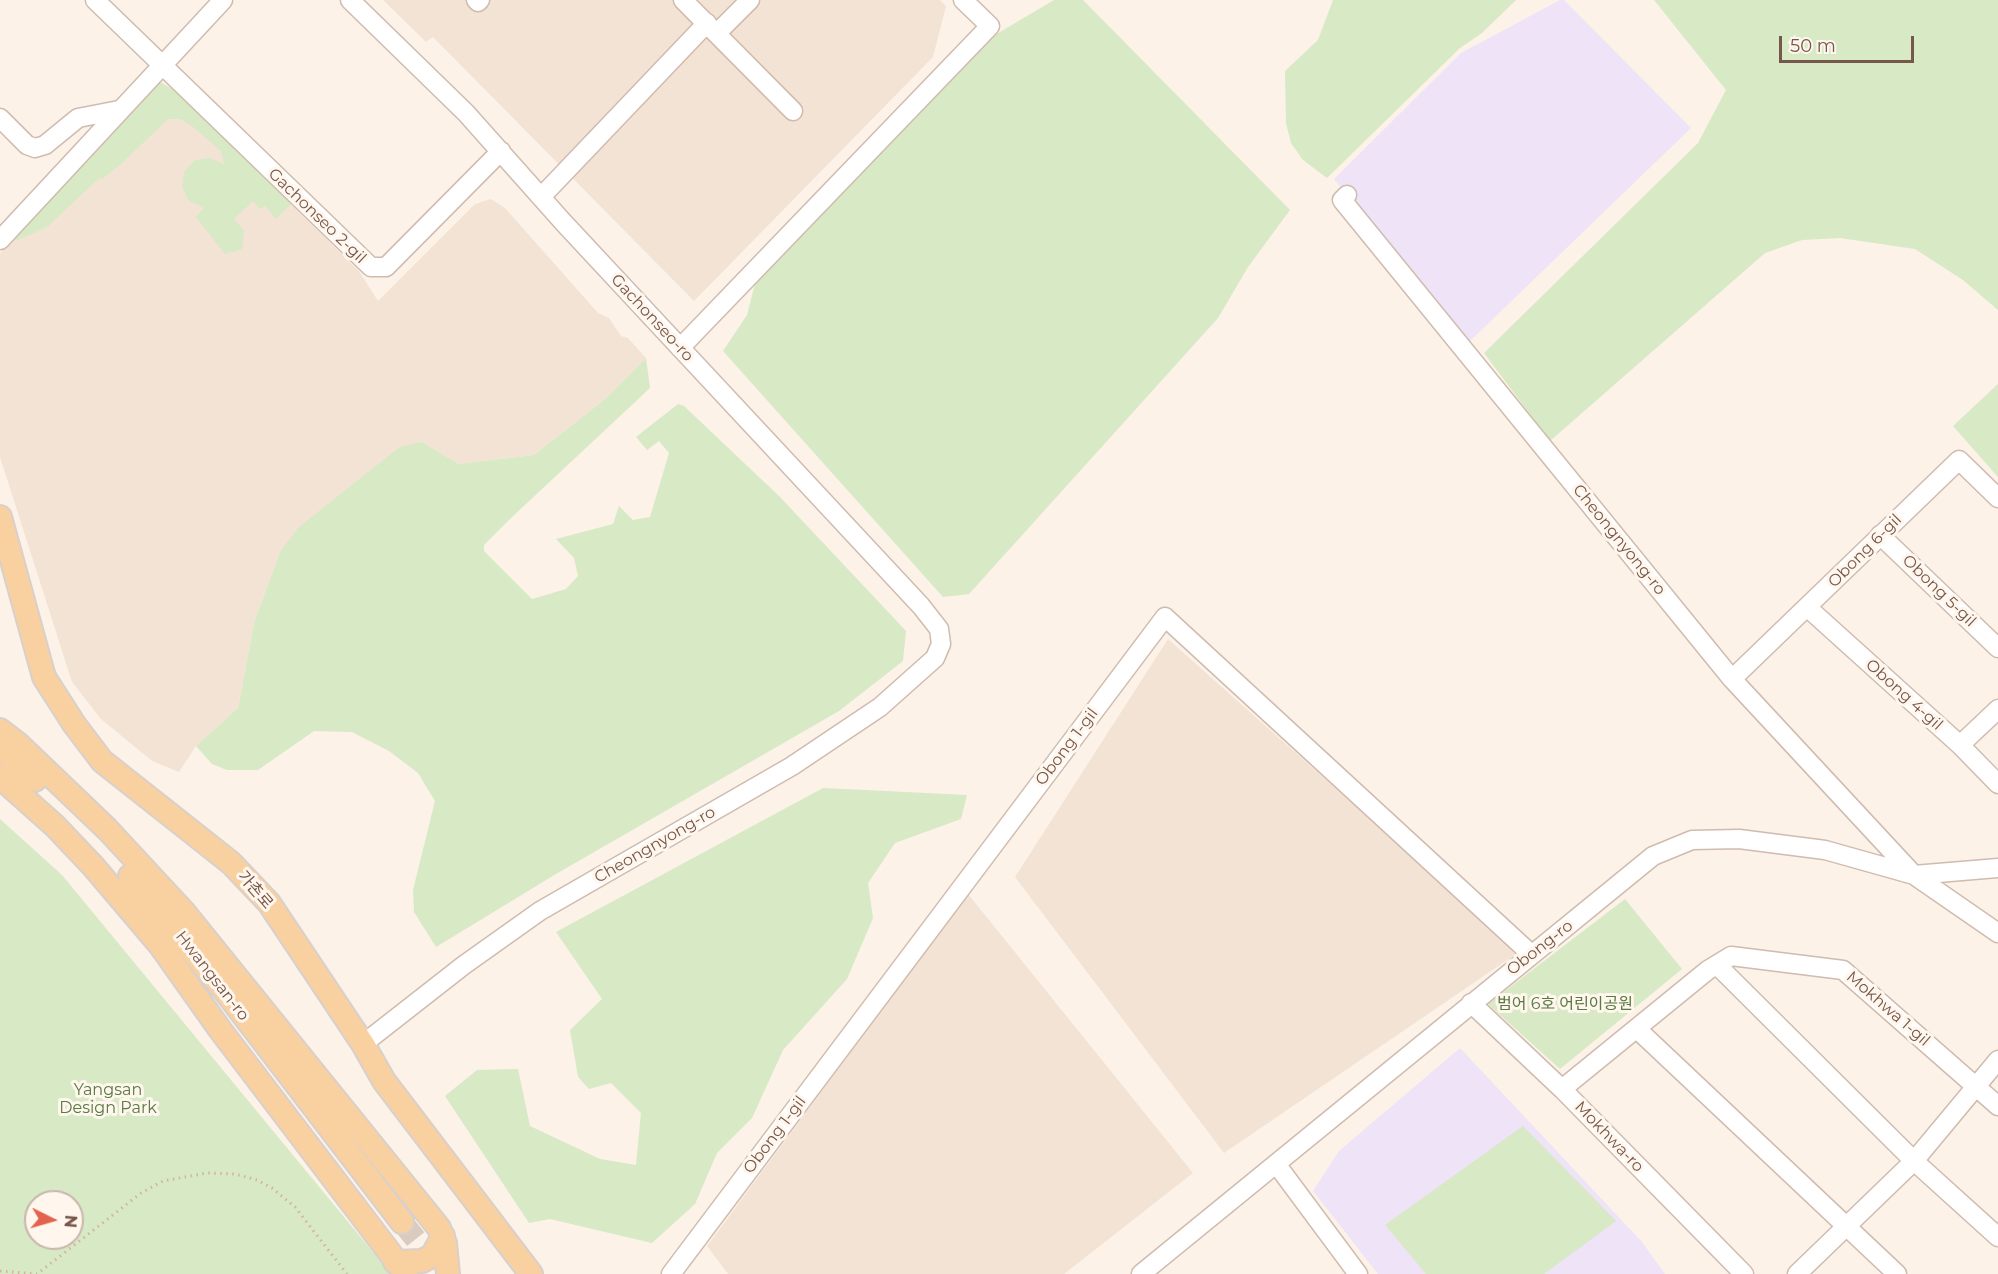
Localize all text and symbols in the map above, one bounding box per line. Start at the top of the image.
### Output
scale bar [1782,24,1917,62]
text: 50 m [1790,35,1836,57]
street label: Gachonseo 2-gil [264,164,370,268]
street label: Gachonseo-ro [607,270,697,366]
street label: Cheongnyong-ro [1569,481,1669,599]
street label: Obong 6-gil [1824,510,1906,592]
street label: Obong 5-gil [1898,551,1980,631]
street label: Obong 4-gil [1862,655,1946,735]
street label: Obong 1-gil [1032,705,1102,789]
street label: Cheongnyong-ro [591,803,719,887]
street label: 가촌로 [233,867,277,913]
street label: Obong-ro [1503,916,1577,980]
street label: Hwangsan-ro [171,927,253,1025]
street label: Mokhwa 1-gil [1842,967,1934,1051]
park label: 범어 6호 어린이공원 [1497,994,1633,1014]
park label: Yangsan Design Park [59,1080,157,1118]
street label: Obong 1-gil [740,1093,810,1177]
street label: Mokhwa-ro [1570,1098,1648,1176]
north arrow [24,1190,84,1250]
text: N [60,1214,80,1229]

